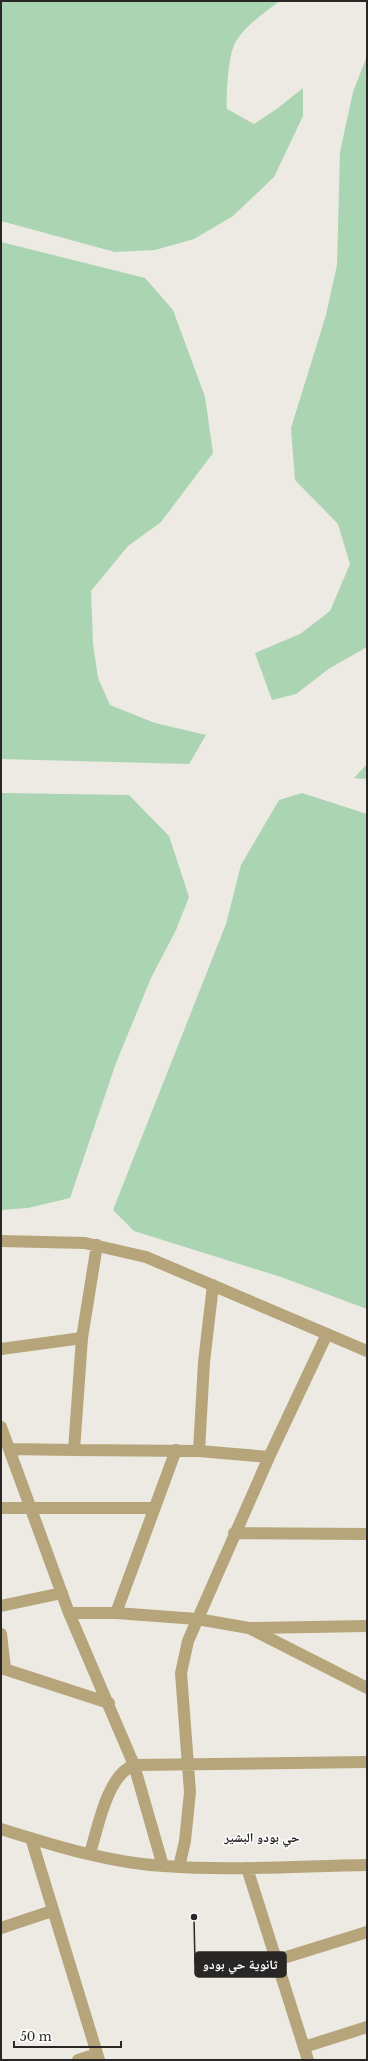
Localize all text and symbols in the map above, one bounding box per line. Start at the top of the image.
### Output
district label: حي بودو البشير [223,1829,300,1848]
callout: ثانوية حي بودو [195,1952,286,1977]
text: ثانوية حي بودو [203,1956,278,1975]
scale bar [14,2023,121,2049]
text: 50 m [20,2029,52,2044]

